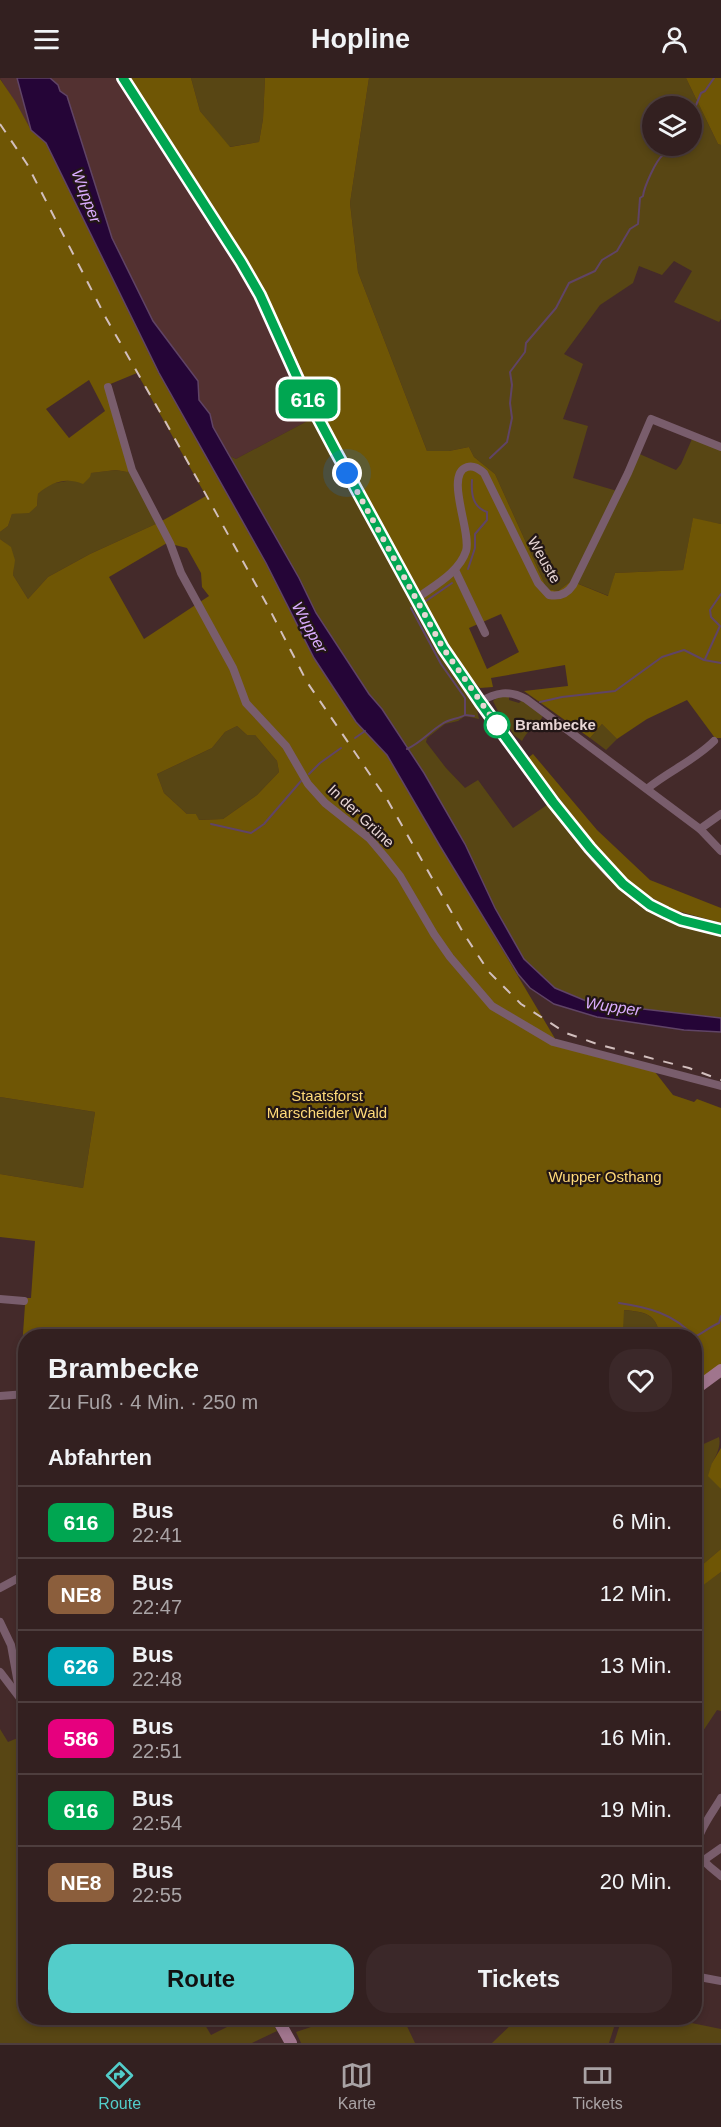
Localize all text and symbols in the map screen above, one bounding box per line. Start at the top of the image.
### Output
icon: menu [30,23,63,56]
icon: person [658,23,691,56]
text: Hopline [311,24,410,54]
map controls [642,96,702,156]
button: layers [642,96,702,156]
water label: Wupper [69,167,105,226]
line badge: 616 [274,380,342,418]
text: 616 [290,388,326,411]
your location [332,458,362,488]
street label: Weuste [524,534,564,586]
water label: Wupper [289,599,331,656]
marker: Brambecke [484,712,510,738]
place label: Brambecke [515,716,596,733]
street label: In der Grüne [325,781,398,851]
water label: Wupper [584,994,643,1019]
park label: Staatsforst Marscheider Wald [267,1087,387,1121]
park label: Wupper Osthang [548,1168,662,1185]
button: heart [609,1349,672,1412]
text: Brambecke [48,1353,199,1384]
text: Zu Fuß · 4 Min. · 250 m [48,1391,258,1413]
text: Abfahrten [48,1445,152,1470]
text: Bus [132,1498,174,1523]
text: 6 Min. [612,1509,672,1534]
text: 616 [63,1511,99,1534]
text: 22:41 [132,1524,182,1546]
text: Bus [132,1570,174,1595]
text: 12 Min. [600,1581,672,1606]
text: NE8 [61,1583,101,1606]
text: 22:47 [132,1596,182,1618]
text: Bus [132,1642,174,1667]
text: 13 Min. [600,1653,672,1678]
text: 626 [63,1655,99,1678]
text: 22:48 [132,1668,182,1690]
text: Bus [132,1714,174,1739]
text: 16 Min. [600,1725,672,1750]
text: 586 [63,1727,99,1750]
text: 22:51 [132,1740,182,1762]
text: Bus [132,1786,174,1811]
text: 19 Min. [600,1797,672,1822]
text: 616 [63,1799,99,1822]
text: 22:54 [132,1812,182,1834]
text: Bus [132,1858,174,1883]
text: 20 Min. [600,1869,672,1894]
text: NE8 [61,1871,101,1894]
text: 22:55 [132,1884,182,1906]
button: Route [48,1944,354,2013]
button: Tickets [366,1944,672,2013]
tab: Route [98,2059,141,2113]
tab: Karte [338,2059,376,2113]
tab: Tickets [573,2059,623,2113]

